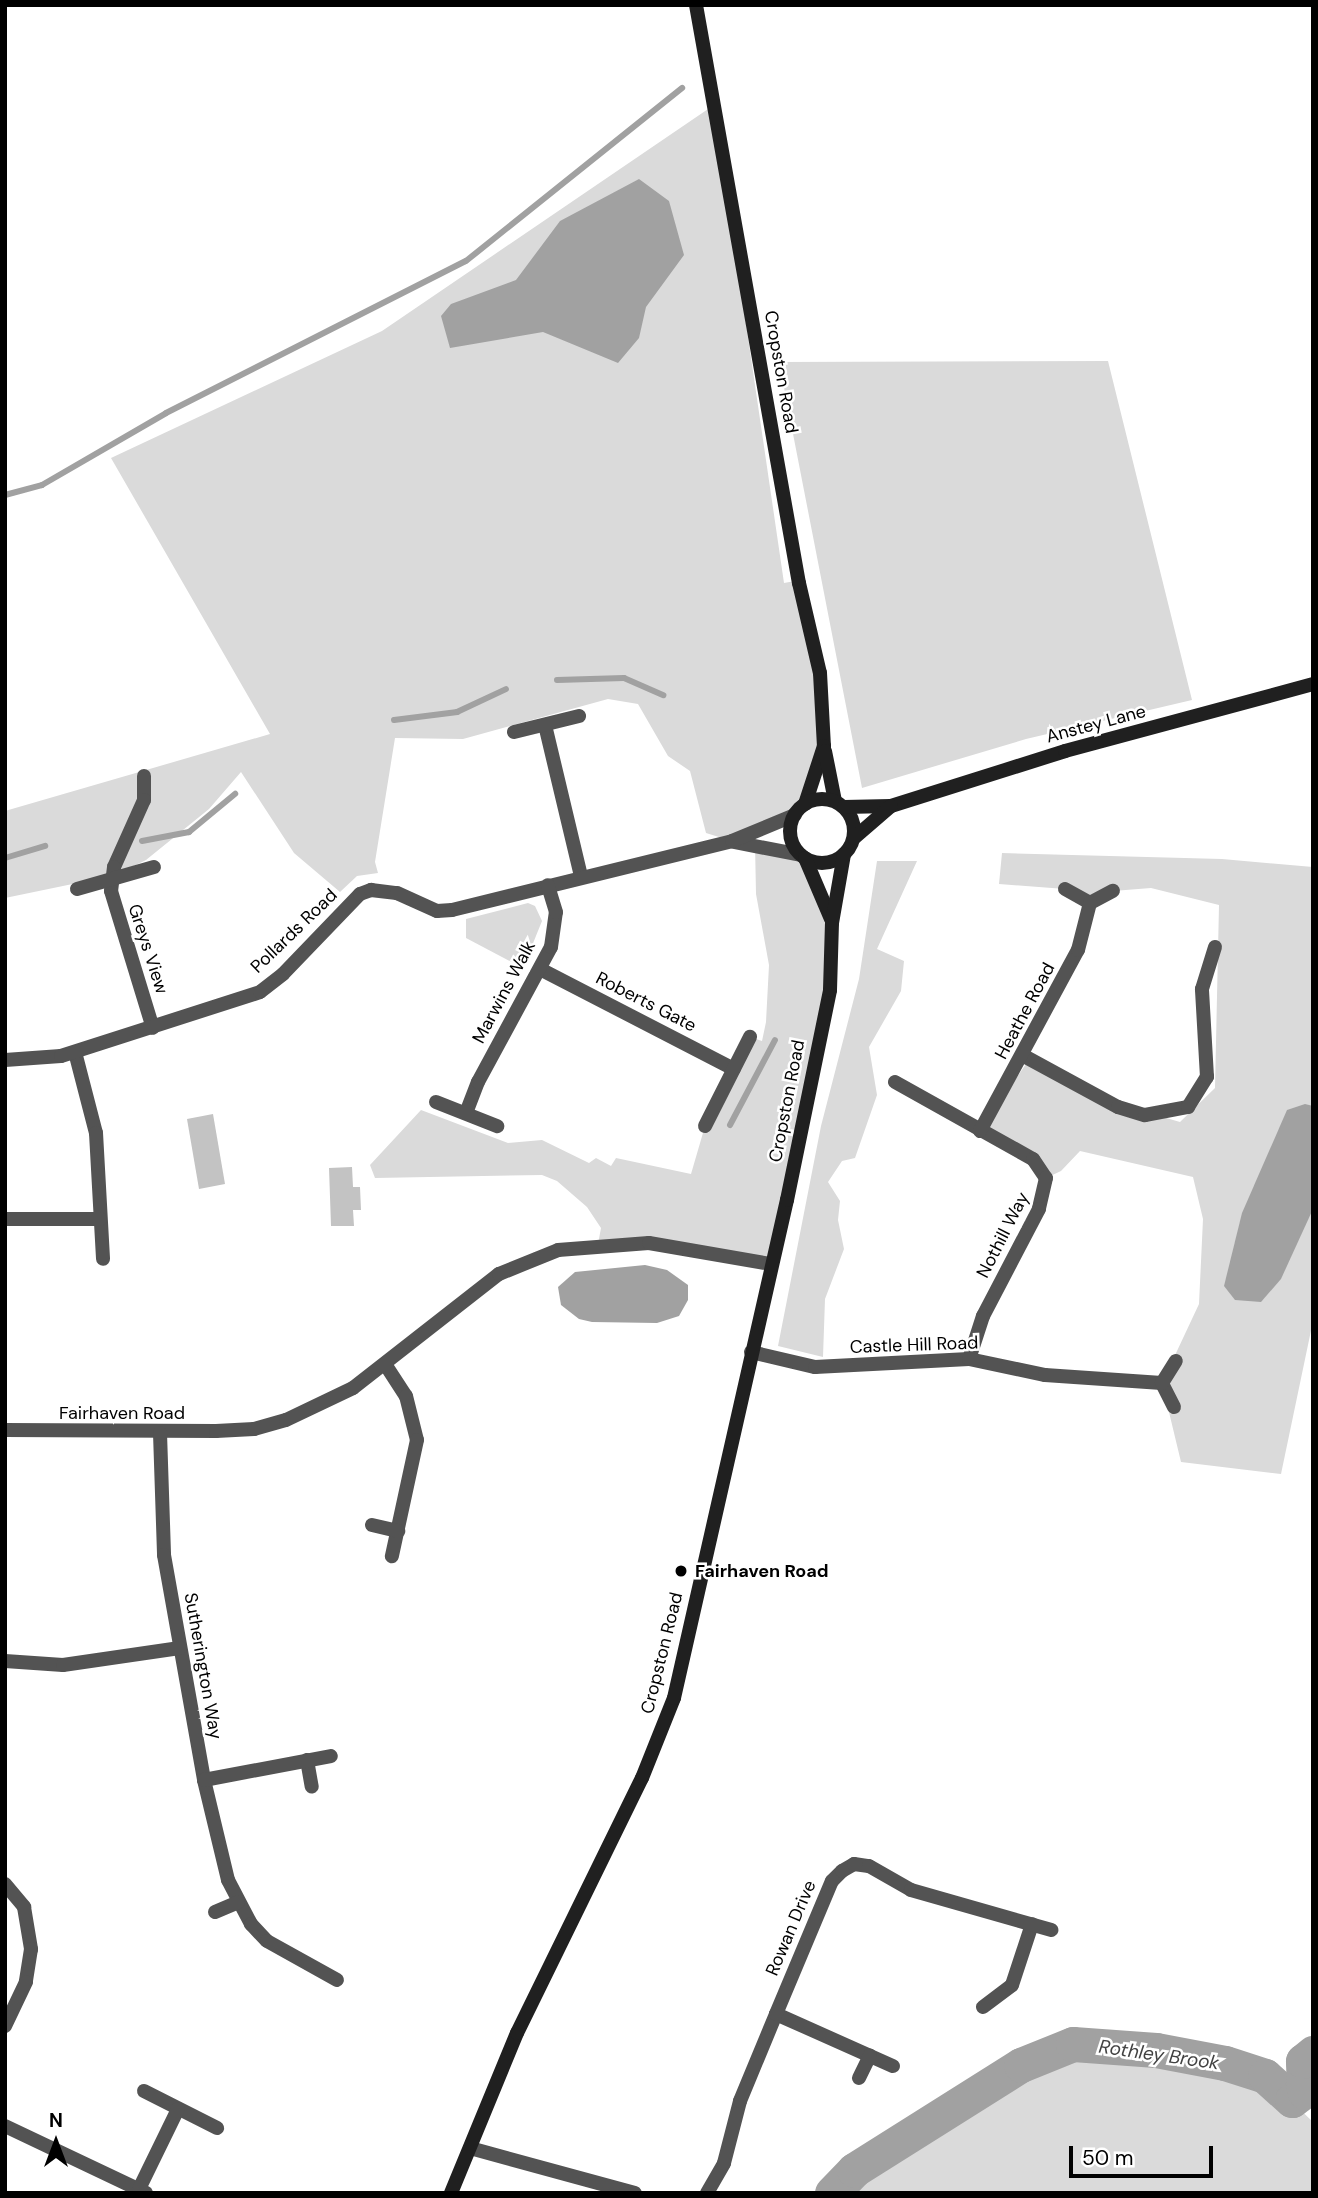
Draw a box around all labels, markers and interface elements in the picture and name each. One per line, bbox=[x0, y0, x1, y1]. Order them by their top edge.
street label: Cropston Road bbox=[760, 309, 802, 435]
street label: Anstey Lane bbox=[1044, 700, 1148, 748]
street label: Pollards Road bbox=[246, 884, 342, 978]
street label: Greys View bbox=[123, 901, 173, 997]
street label: Marwins Walk bbox=[468, 937, 540, 1047]
street label: Heathe Road bbox=[991, 959, 1059, 1063]
street label: Roberts Gate bbox=[592, 967, 700, 1037]
street label: Cropston Road bbox=[765, 1038, 809, 1164]
street label: Nothill Way bbox=[972, 1189, 1034, 1281]
street label: Castle Hill Road bbox=[849, 1332, 979, 1358]
street label: Fairhaven Road bbox=[59, 1402, 185, 1424]
place label: Fairhaven Road bbox=[695, 1560, 829, 1582]
marker: Fairhaven Road bbox=[673, 1563, 689, 1579]
street label: Cropston Road bbox=[636, 1590, 688, 1716]
street label: Sutherington Way bbox=[179, 1591, 227, 1741]
street label: Rowan Drive bbox=[761, 1877, 821, 1979]
water label: Rothley Brook bbox=[1097, 2035, 1221, 2075]
north arrow bbox=[21, 2107, 91, 2177]
text: N bbox=[49, 2108, 63, 2133]
scale bar bbox=[1073, 2132, 1216, 2176]
text: 50 m bbox=[1082, 2144, 1133, 2172]

